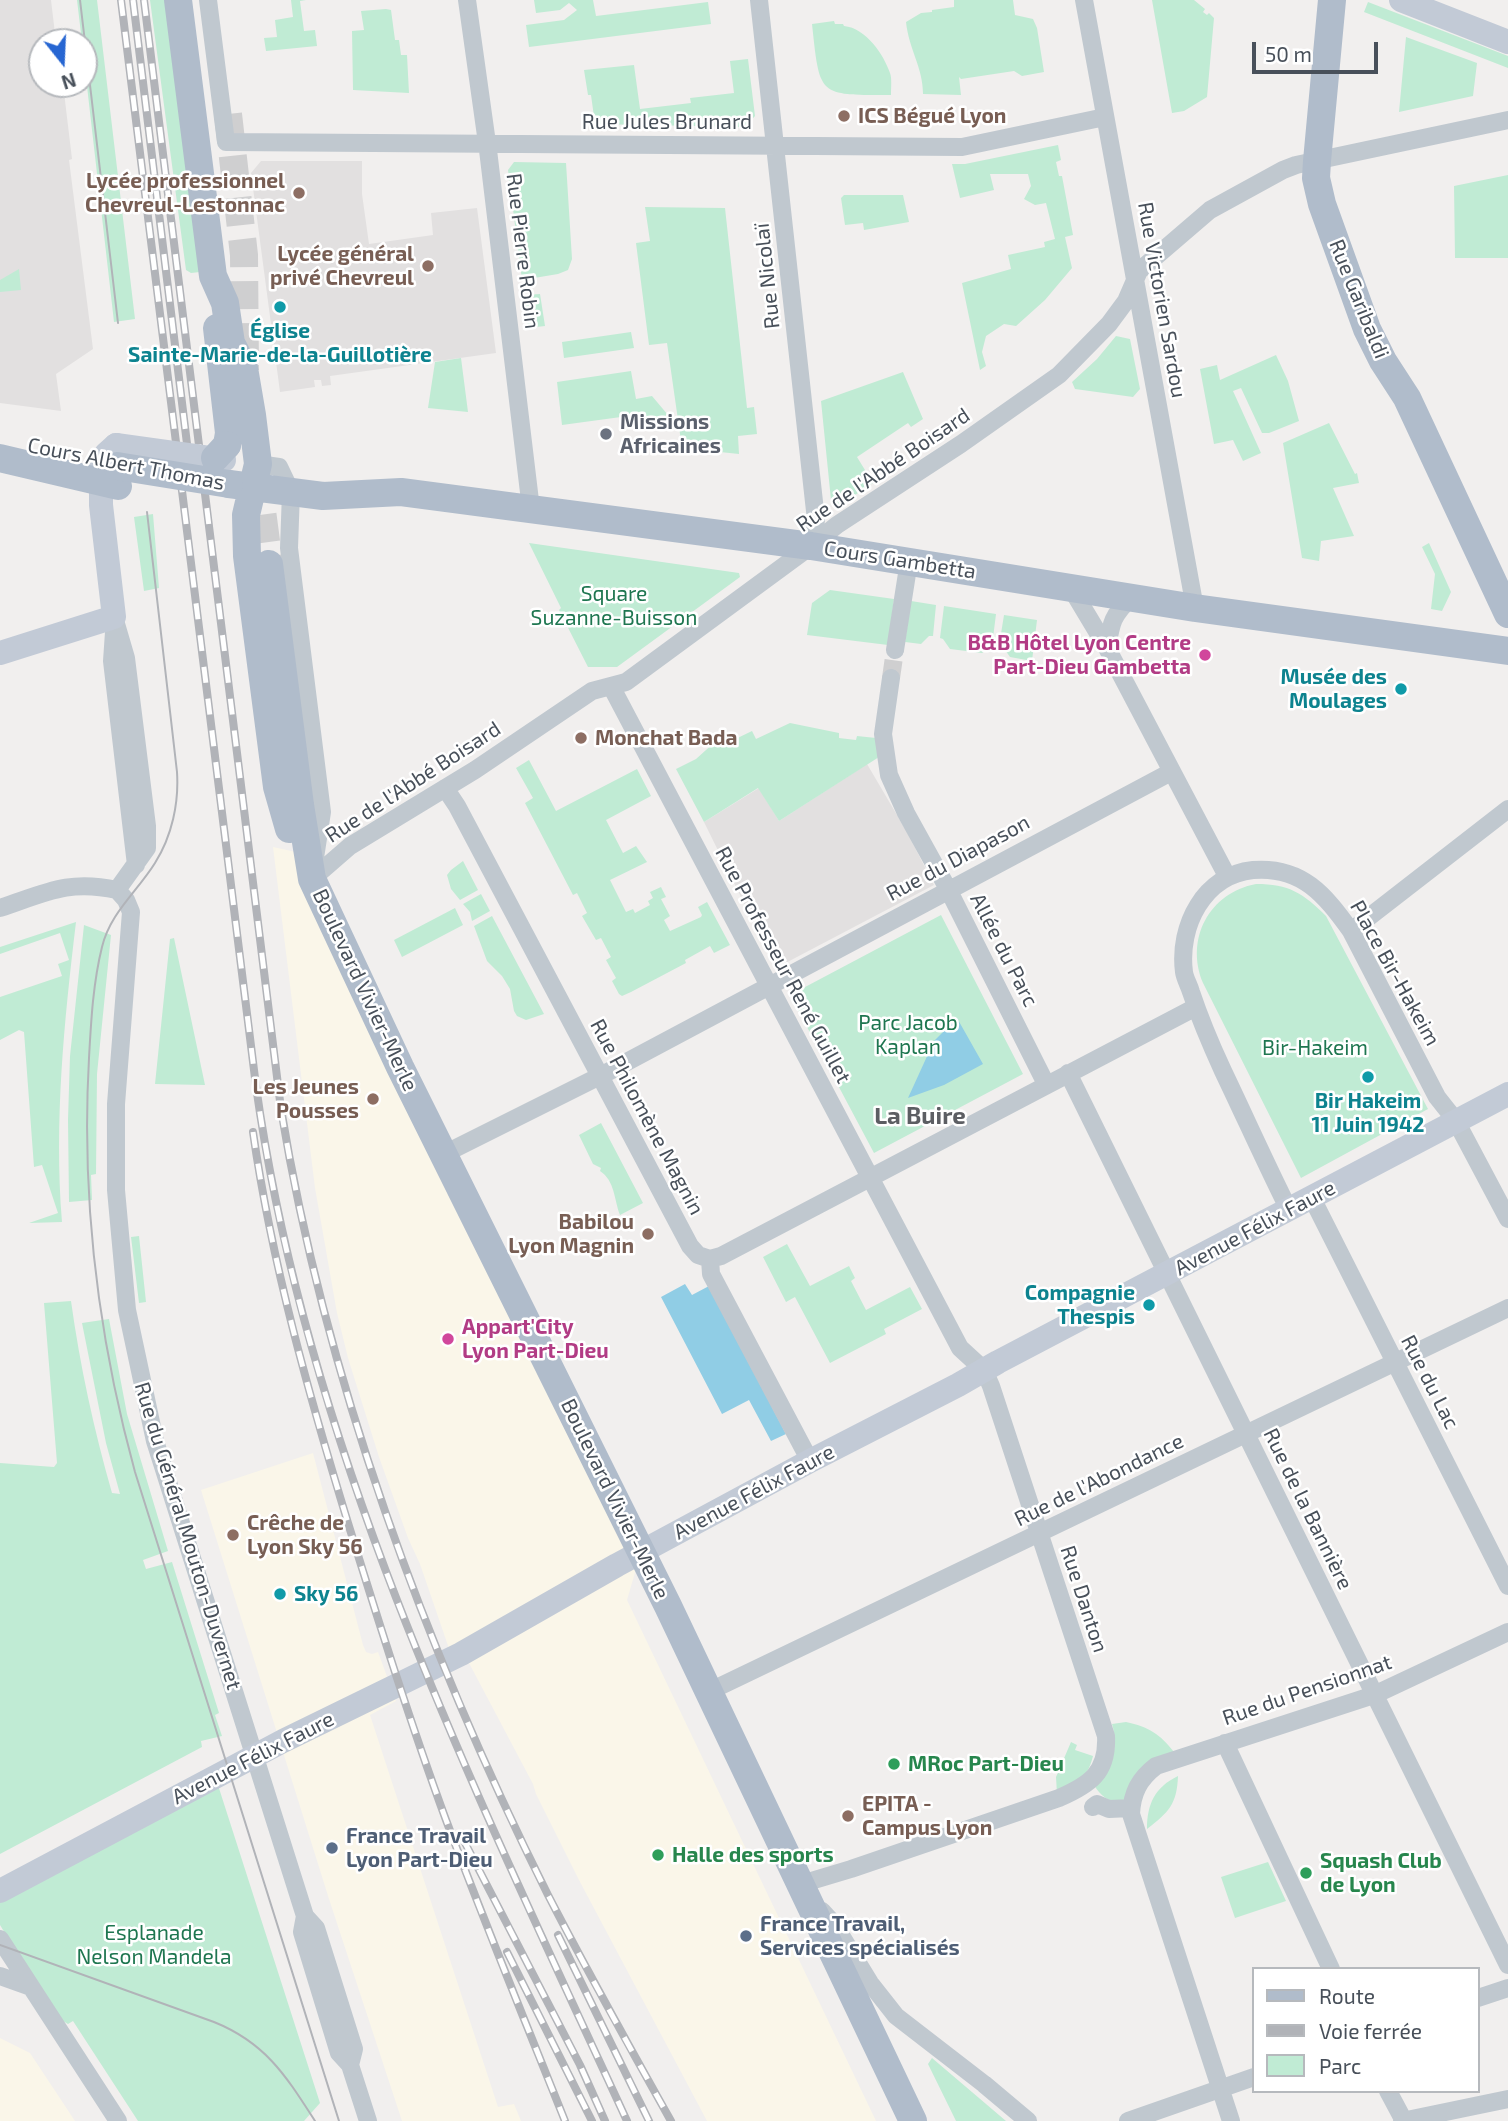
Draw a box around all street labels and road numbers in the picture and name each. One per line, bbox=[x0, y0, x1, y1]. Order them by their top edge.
street label: Rue Jules Brunard bbox=[582, 109, 752, 135]
street label: Rue Pierre Robin bbox=[501, 172, 545, 330]
street label: Rue Victorien Sardou bbox=[1132, 200, 1192, 400]
street label: Rue Nicolaï bbox=[749, 222, 785, 330]
street label: Rue Garibaldi bbox=[1324, 236, 1394, 362]
street label: Rue de l'Abbé Boisard bbox=[791, 403, 975, 537]
street label: Cours Albert Thomas bbox=[25, 433, 227, 495]
street label: Cours Gambetta bbox=[822, 536, 978, 584]
street label: Rue de l'Abbé Boisard bbox=[321, 716, 505, 848]
street label: Rue du Diapason bbox=[882, 810, 1034, 906]
street label: Rue Professeur René Guillet bbox=[710, 842, 856, 1088]
street label: Boulevard Vivier-Merle bbox=[307, 885, 423, 1095]
street label: Allée du Parc bbox=[965, 889, 1043, 1011]
street label: Place Bir-Hakeim bbox=[1345, 896, 1445, 1050]
street label: Rue Philomène Magnin bbox=[585, 1015, 709, 1219]
street label: Avenue Félix Faure bbox=[1170, 1175, 1340, 1281]
street label: Rue du Lac bbox=[1396, 1331, 1464, 1433]
street label: Rue du Général Mouton-Duvernet bbox=[129, 1379, 247, 1693]
street label: Boulevard Vivier-Merle bbox=[555, 1395, 675, 1603]
street label: Rue de la Bannière bbox=[1258, 1424, 1358, 1594]
street label: Rue de l'Abondance bbox=[1011, 1428, 1187, 1532]
street label: Avenue Félix Faure bbox=[669, 1439, 839, 1545]
street label: Rue Danton bbox=[1055, 1542, 1113, 1656]
street label: Rue du Pensionnat bbox=[1219, 1649, 1395, 1731]
street label: Avenue Félix Faure bbox=[168, 1706, 338, 1810]

